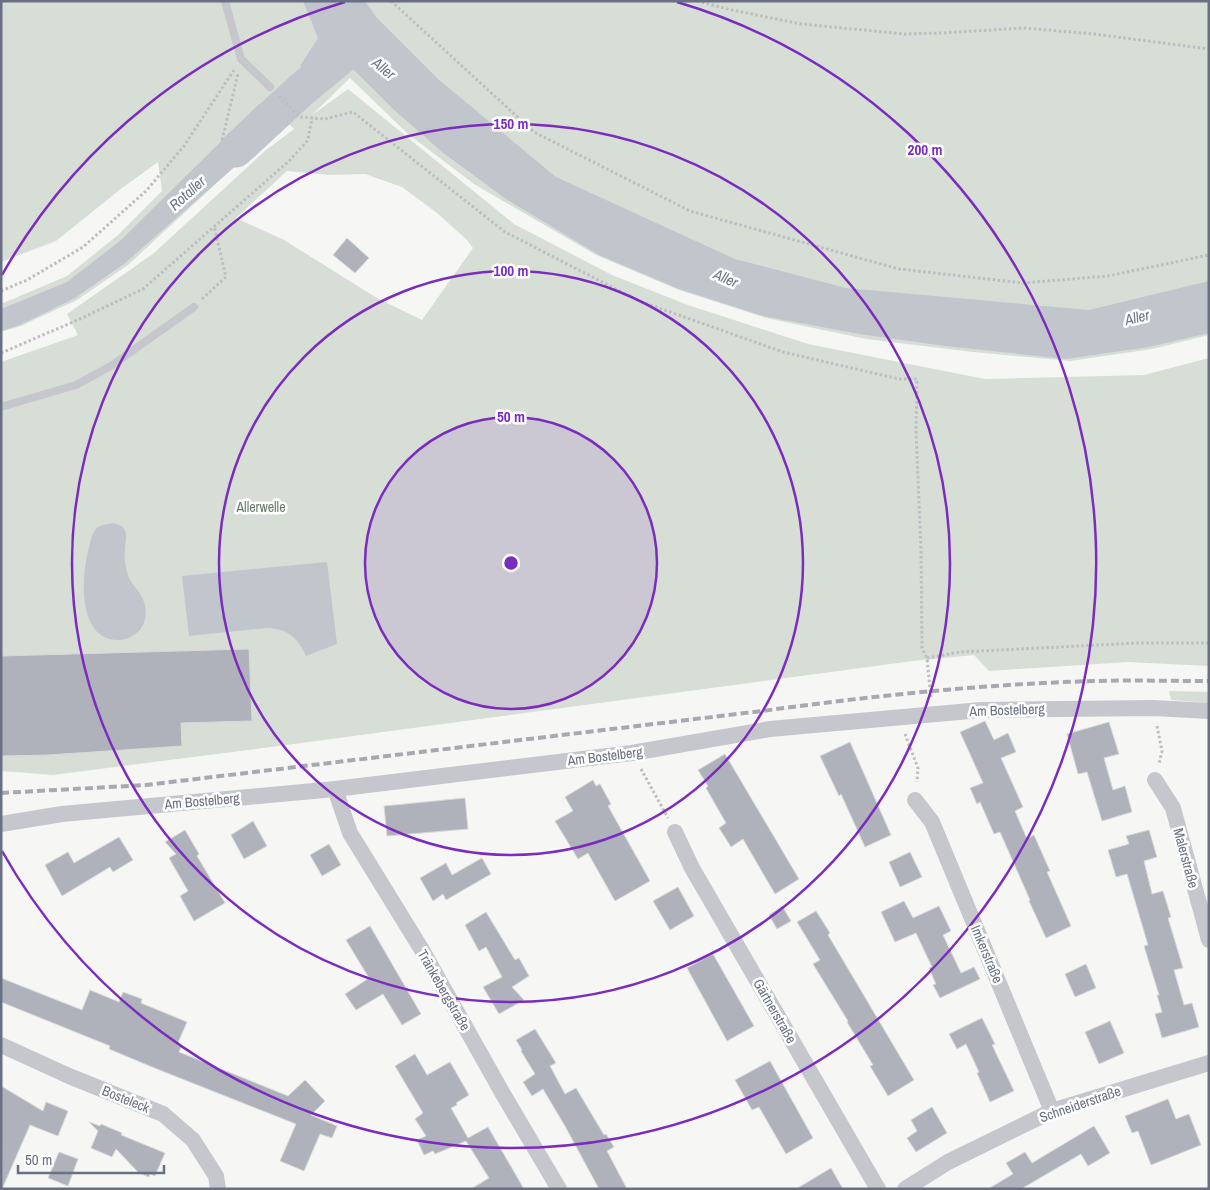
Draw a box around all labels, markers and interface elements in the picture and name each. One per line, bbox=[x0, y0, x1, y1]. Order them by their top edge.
water label: Aller bbox=[367, 51, 401, 84]
text: 150 m bbox=[494, 113, 528, 134]
text: 200 m bbox=[908, 139, 942, 160]
water label: Rotaller bbox=[164, 170, 210, 215]
text: 100 m bbox=[494, 260, 528, 281]
water label: Aller bbox=[710, 263, 742, 293]
water label: Aller bbox=[1122, 304, 1152, 330]
text: 50 m bbox=[497, 406, 525, 427]
park label: Allerwelle bbox=[235, 498, 286, 516]
centre of rings bbox=[502, 554, 520, 572]
street label: Am Bostelberg bbox=[968, 700, 1046, 720]
street label: Am Bostelberg bbox=[566, 742, 644, 770]
street label: Am Bostelberg bbox=[163, 789, 241, 813]
street label: Malerstraße bbox=[1169, 826, 1203, 890]
street label: Imkerstraße bbox=[967, 922, 1007, 986]
street label: Tränkebergstraße bbox=[413, 946, 475, 1034]
street label: Gärtnerstraße bbox=[749, 976, 801, 1046]
street label: Bosteleck bbox=[100, 1081, 153, 1117]
street label: Schneiderstraße bbox=[1037, 1082, 1123, 1126]
scale bar bbox=[18, 1142, 164, 1174]
text: 50 m bbox=[25, 1149, 52, 1170]

